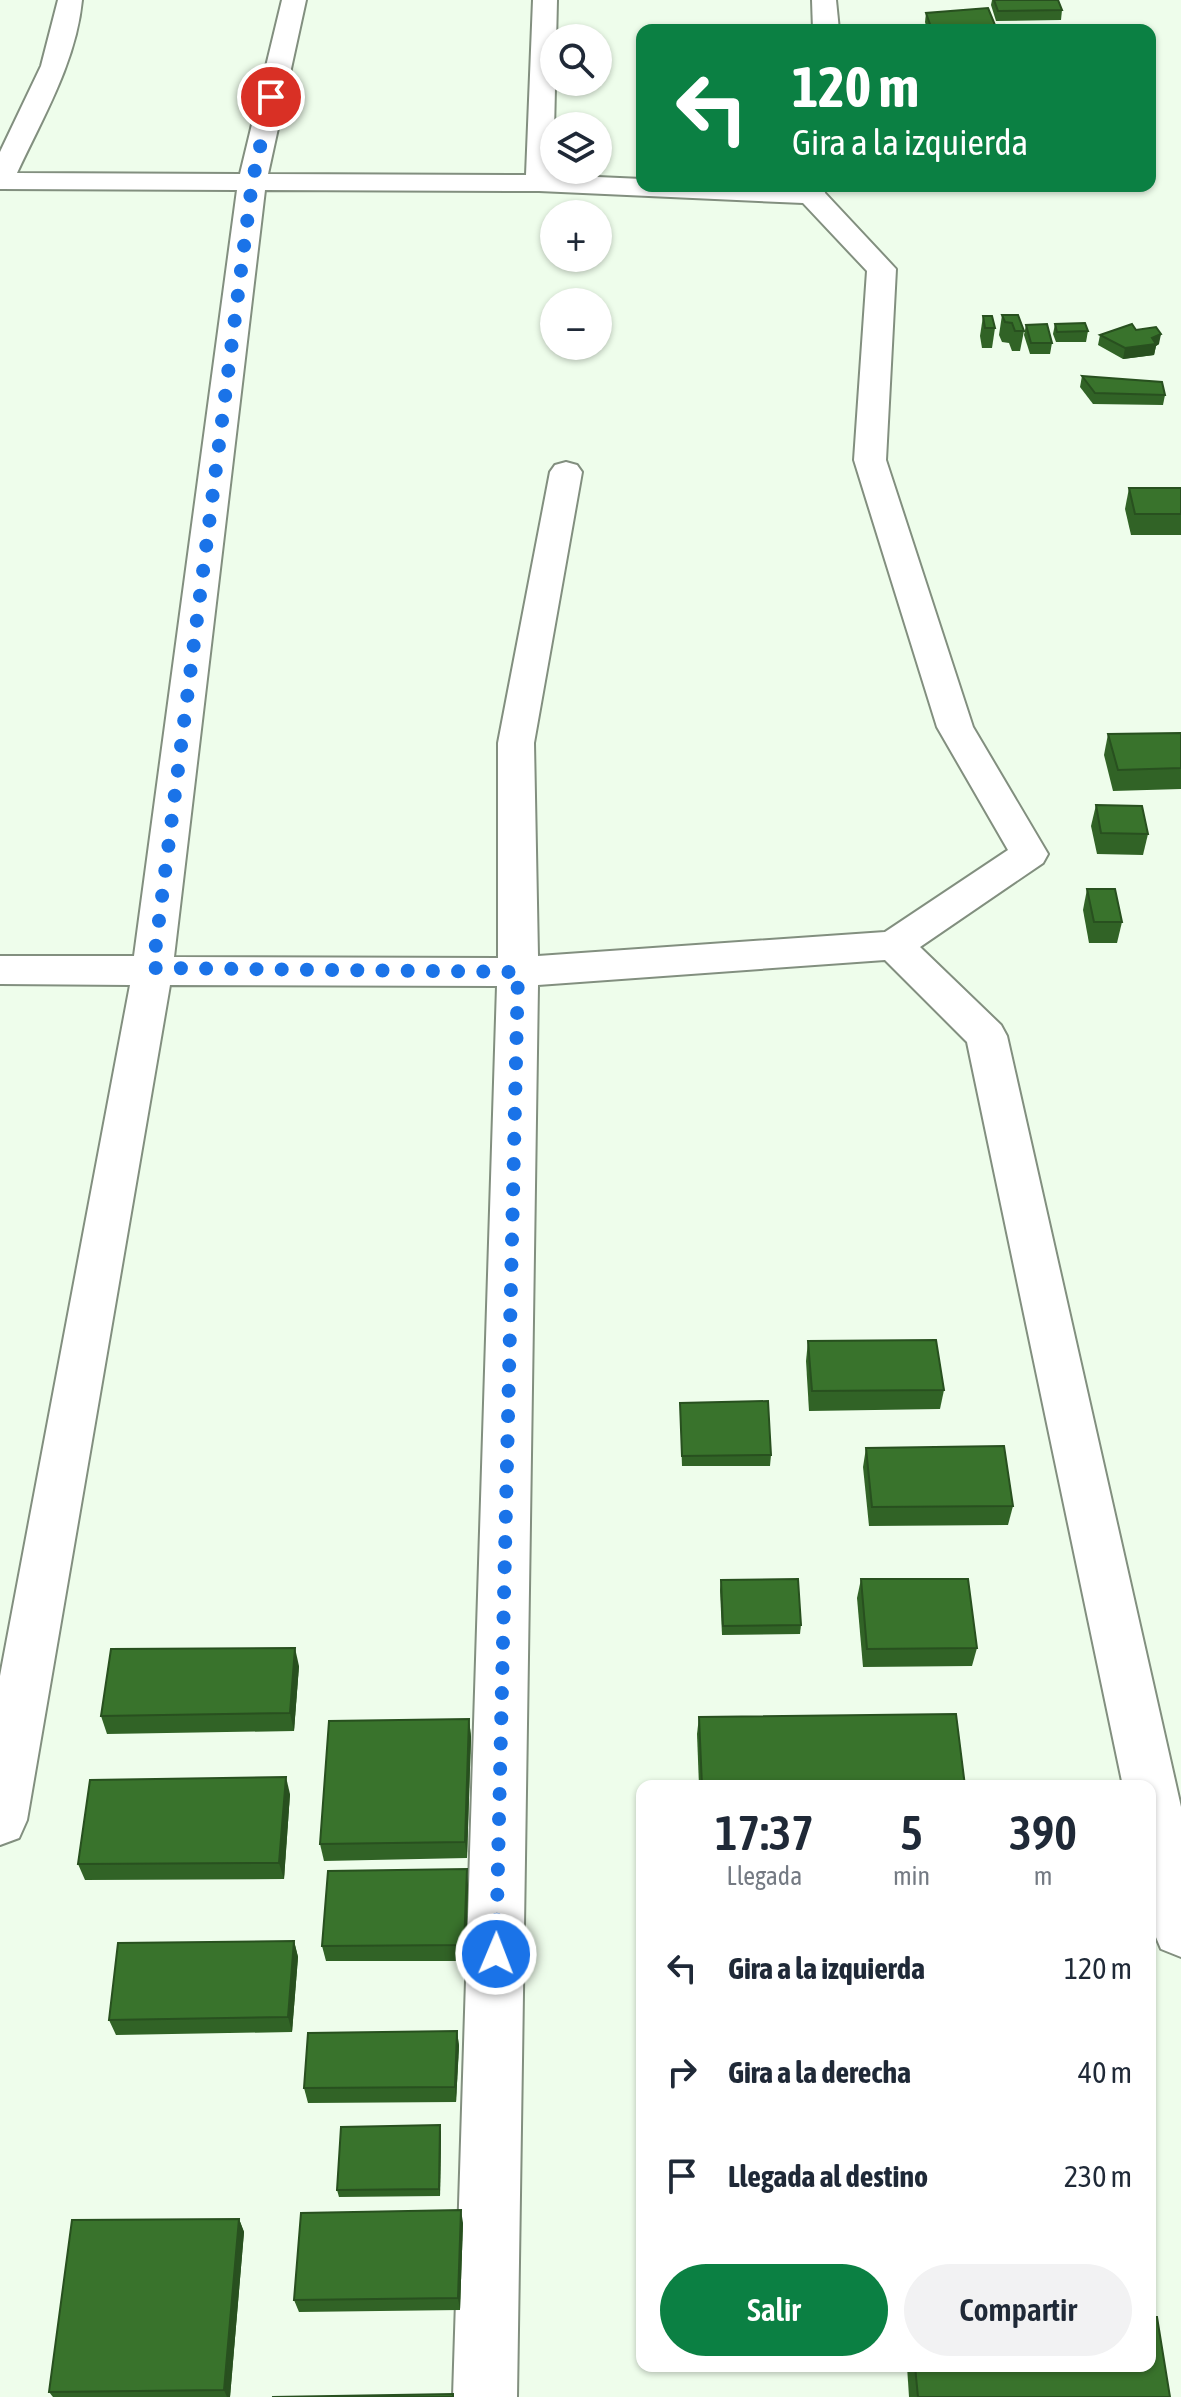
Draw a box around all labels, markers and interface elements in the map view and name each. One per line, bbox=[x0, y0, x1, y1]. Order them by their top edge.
map controls bbox=[540, 24, 612, 360]
button: search bbox=[540, 24, 612, 96]
text: 120 m bbox=[792, 55, 919, 119]
icon: left bbox=[660, 56, 764, 160]
pin bbox=[237, 63, 305, 131]
icon: arrive bbox=[249, 75, 293, 119]
button: layers bbox=[540, 112, 612, 184]
text: Gira a la izquierda bbox=[792, 121, 1028, 163]
button: + bbox=[540, 200, 612, 272]
button: − bbox=[540, 288, 612, 360]
text: 17:37 bbox=[715, 1805, 814, 1860]
text: 5 bbox=[900, 1805, 923, 1860]
text: 390 bbox=[1009, 1805, 1077, 1860]
text: Llegada bbox=[727, 1861, 802, 1891]
text: min bbox=[893, 1861, 930, 1891]
text: m bbox=[1034, 1861, 1052, 1891]
position arrow bbox=[454, 1912, 538, 1996]
icon: left bbox=[660, 1946, 704, 1990]
text: Gira a la izquierda bbox=[728, 1951, 925, 1985]
text: 120 m bbox=[1064, 1951, 1132, 1985]
icon: right bbox=[660, 2050, 704, 2094]
text: Gira a la derecha bbox=[728, 2055, 911, 2089]
text: 40 m bbox=[1078, 2055, 1132, 2089]
icon: arrive bbox=[660, 2154, 704, 2198]
text: Llegada al destino bbox=[728, 2159, 928, 2193]
text: 230 m bbox=[1064, 2159, 1132, 2193]
button: Salir bbox=[660, 2264, 888, 2356]
button: Compartir bbox=[904, 2264, 1132, 2356]

